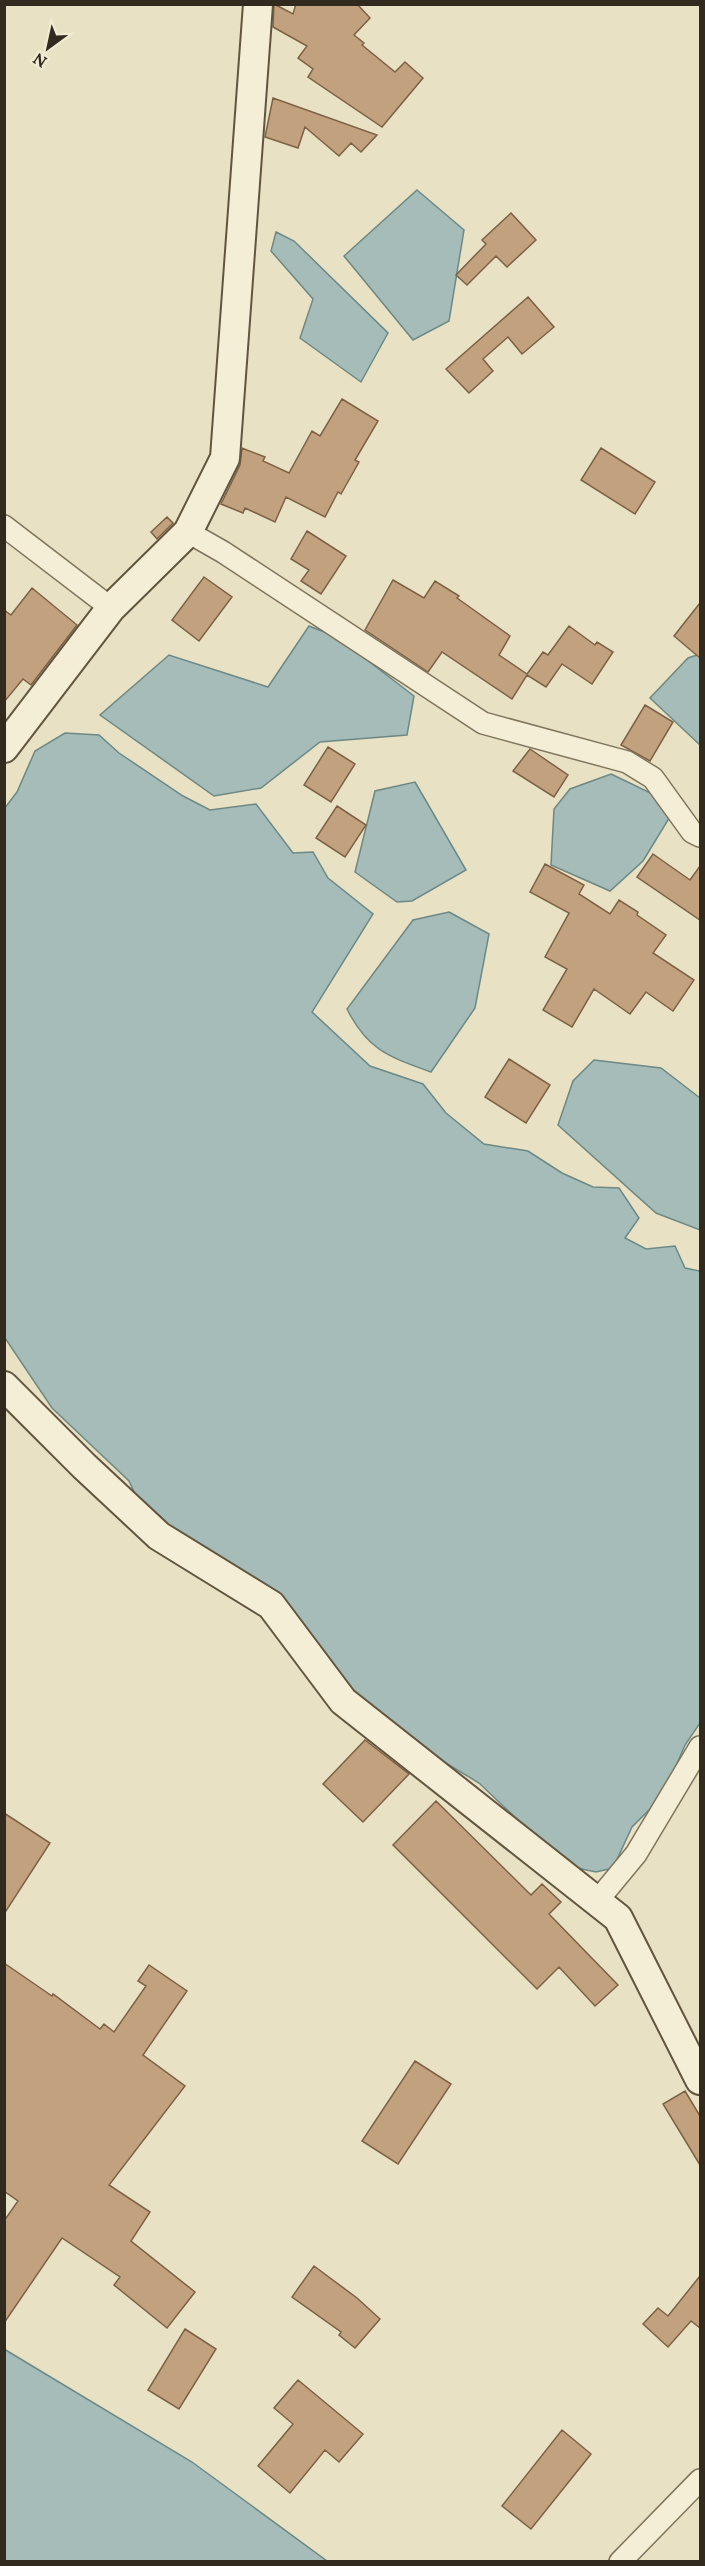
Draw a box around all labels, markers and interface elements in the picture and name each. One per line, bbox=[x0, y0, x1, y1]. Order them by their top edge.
north arrow bbox=[18, 18, 78, 78]
text: N bbox=[29, 49, 50, 72]

